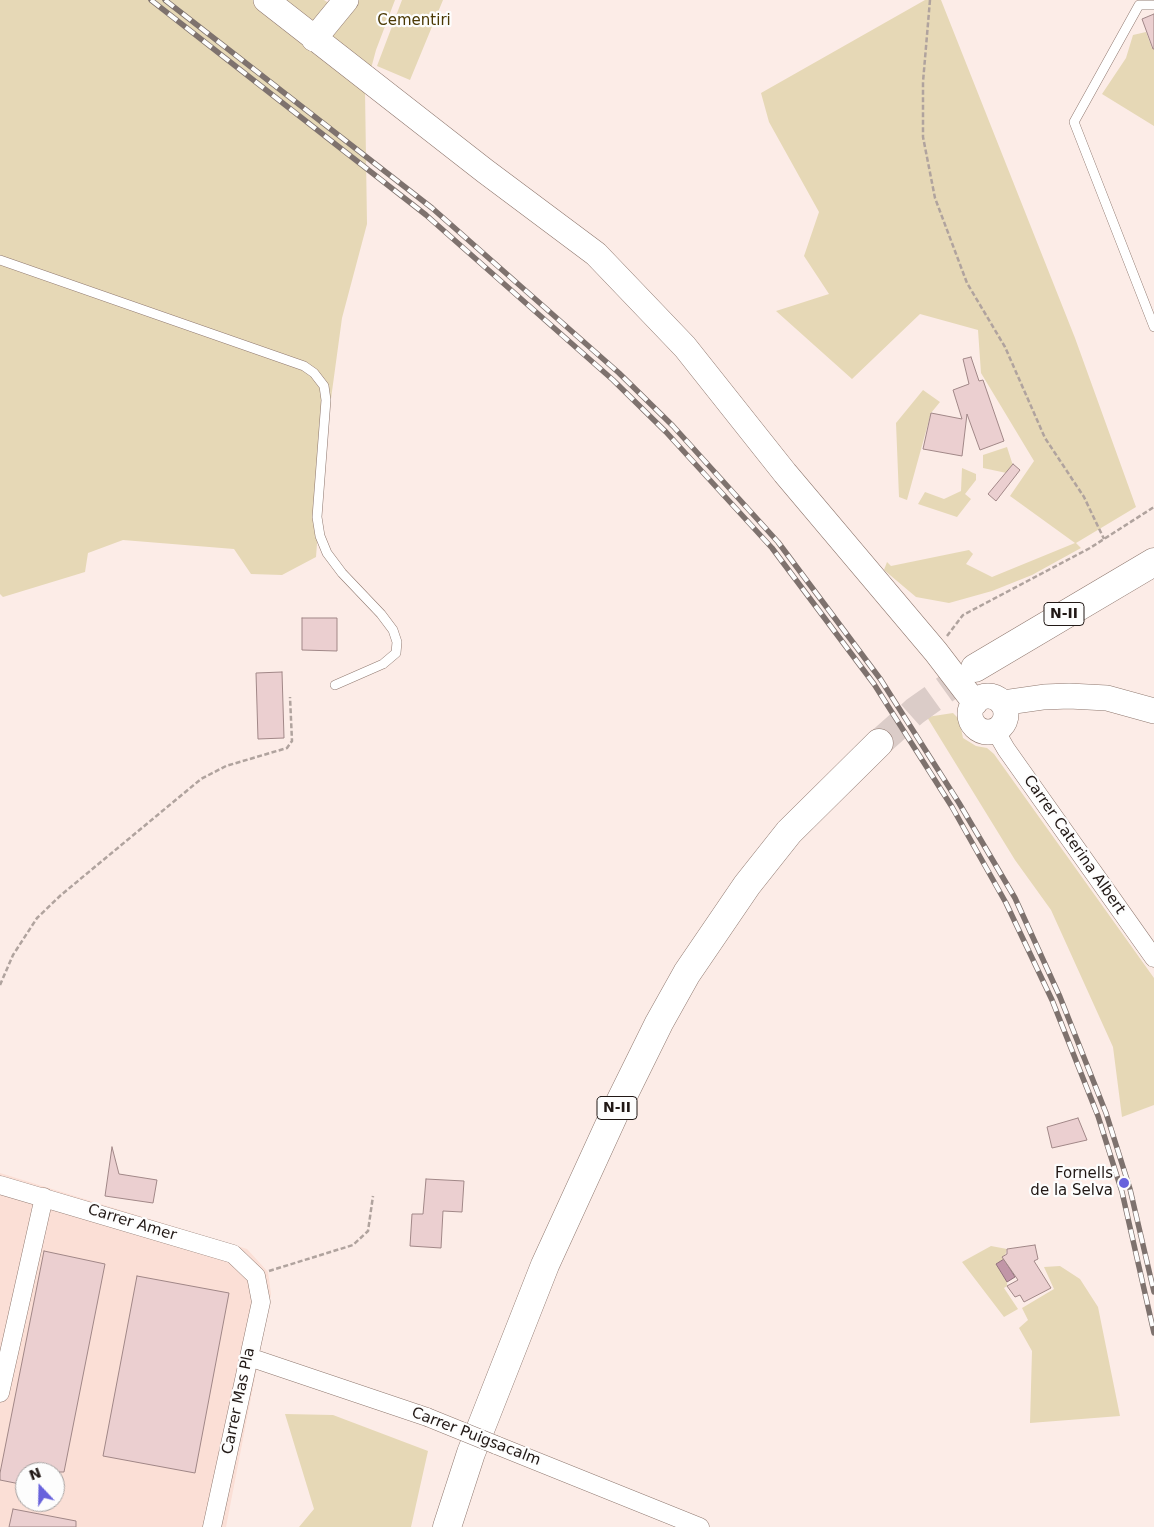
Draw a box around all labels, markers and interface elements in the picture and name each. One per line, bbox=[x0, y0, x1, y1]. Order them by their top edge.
park label: Cementiri bbox=[377, 12, 451, 30]
road number: N-II bbox=[1044, 602, 1084, 626]
street label: Carrer Caterina Albert bbox=[1019, 772, 1129, 918]
road number: N-II bbox=[597, 1096, 637, 1120]
place label: Fornells de la Selva bbox=[1030, 1165, 1113, 1200]
marker: Fornells de la Selva bbox=[1117, 1176, 1131, 1190]
street label: Carrer Amer bbox=[85, 1201, 179, 1245]
street label: Carrer Mas Pla bbox=[219, 1346, 259, 1456]
street label: Carrer Puigsacalm bbox=[409, 1404, 543, 1470]
north arrow bbox=[15, 1462, 65, 1512]
text: N bbox=[27, 1464, 43, 1483]

